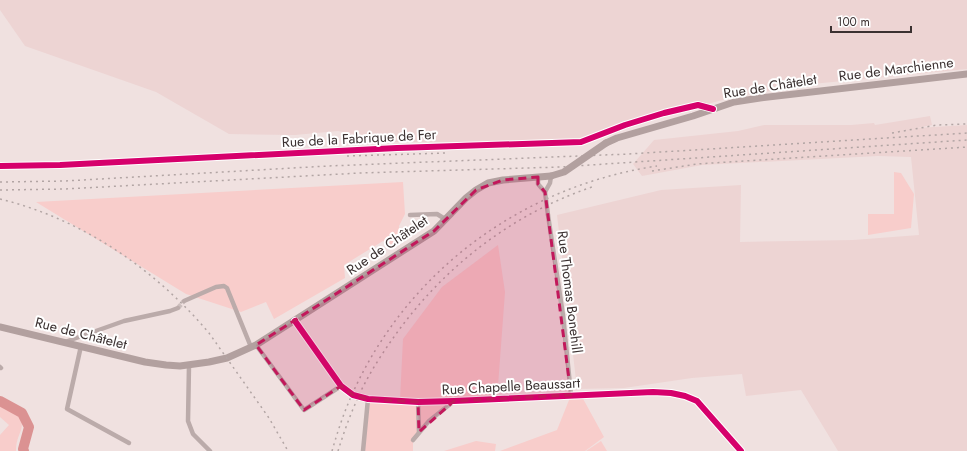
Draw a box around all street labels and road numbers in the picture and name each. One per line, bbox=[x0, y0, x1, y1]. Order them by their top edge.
street label: Rue de Marchienne bbox=[837, 52, 955, 86]
street label: Rue de Châtelet bbox=[722, 69, 819, 103]
street label: Rue de la Fabrique de Fer bbox=[281, 124, 437, 152]
street label: Rue de Châtelet bbox=[342, 210, 432, 280]
street label: Rue Thomas Bonehill bbox=[553, 230, 587, 354]
street label: Rue de Châtelet bbox=[33, 312, 130, 354]
street label: Rue Chapelle Beaussart bbox=[441, 372, 581, 400]

